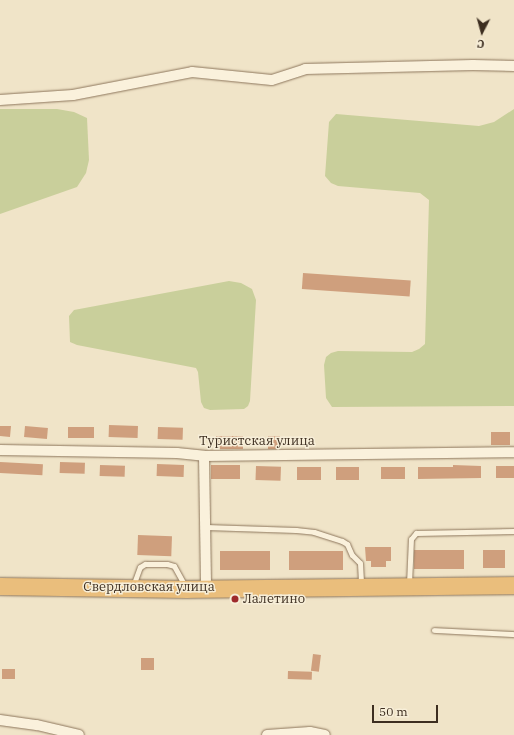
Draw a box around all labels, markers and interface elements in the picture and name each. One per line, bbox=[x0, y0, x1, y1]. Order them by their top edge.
north arrow bbox=[462, 12, 502, 52]
text: С bbox=[476, 37, 485, 51]
street label: Туристская улица bbox=[199, 433, 315, 449]
street label: Свердловская улица bbox=[83, 579, 215, 595]
place label: Лалетино bbox=[243, 591, 305, 607]
marker: Лалетино bbox=[230, 594, 240, 604]
scale bar bbox=[374, 697, 440, 723]
text: 50 m bbox=[379, 704, 408, 719]

